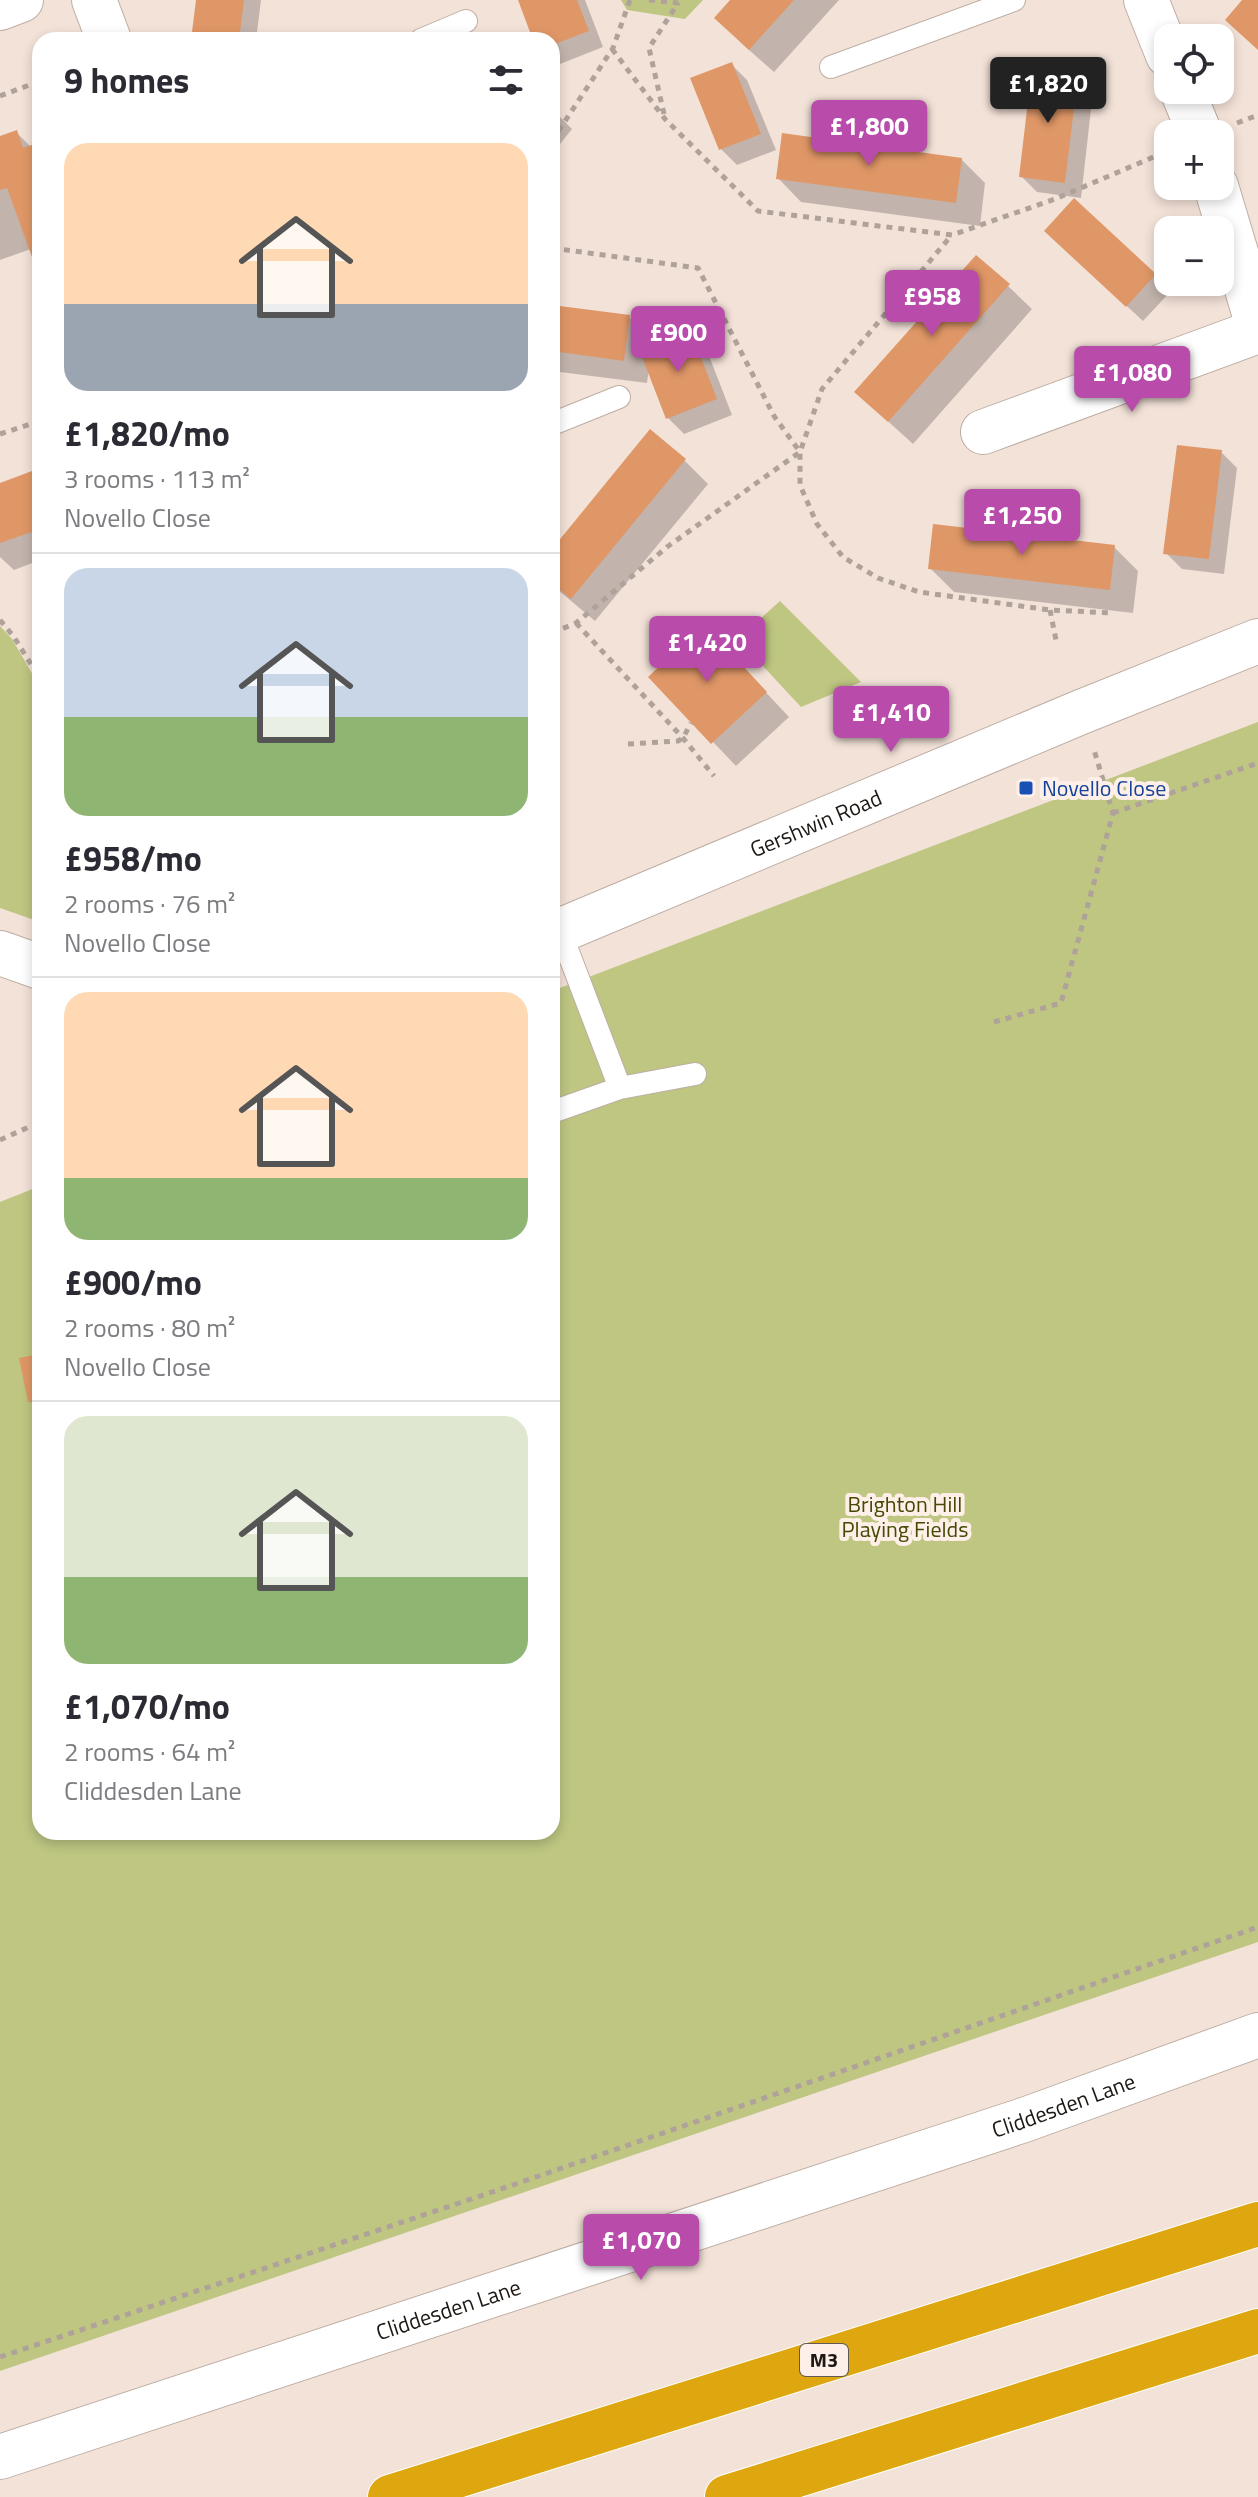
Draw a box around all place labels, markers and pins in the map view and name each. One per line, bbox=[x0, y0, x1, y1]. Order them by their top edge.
pin: £1,820 bbox=[983, 57, 1113, 125]
pin: £1,800 bbox=[804, 100, 934, 168]
pin: £958 bbox=[885, 270, 979, 338]
pin: £900 bbox=[631, 306, 725, 374]
pin: £1,080 bbox=[1067, 346, 1197, 414]
pin: £1,250 bbox=[957, 489, 1087, 557]
pin: £1,420 bbox=[642, 616, 772, 684]
pin: £1,410 bbox=[826, 686, 956, 754]
place label: Novello Close bbox=[1042, 771, 1166, 805]
marker: Novello Close bbox=[1017, 779, 1035, 797]
pin: £1,070 bbox=[576, 2214, 706, 2282]

